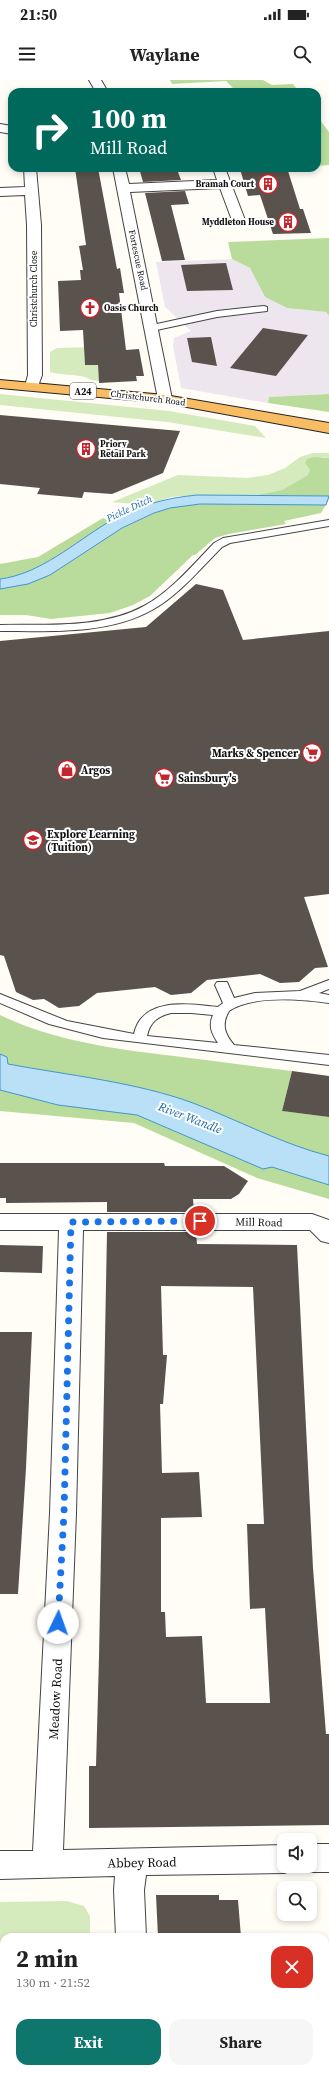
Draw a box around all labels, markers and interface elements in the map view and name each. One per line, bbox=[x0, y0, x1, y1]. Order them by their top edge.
text: 21:50 bbox=[20, 4, 57, 25]
text: Waylane bbox=[129, 42, 200, 67]
icon: menu bbox=[16, 43, 38, 65]
icon: search bbox=[291, 43, 313, 65]
text: 100 m bbox=[90, 99, 167, 137]
icon: right bbox=[24, 104, 76, 156]
text: Mill Road bbox=[90, 135, 167, 160]
building icon: Bramah Court bbox=[257, 173, 279, 195]
place label: Bramah Court bbox=[195, 178, 255, 190]
building icon: Myddleton House bbox=[277, 211, 299, 233]
place label: Myddleton House bbox=[202, 216, 274, 228]
street label: Fortescue Road bbox=[126, 229, 150, 291]
street label: Christchurch Close bbox=[28, 250, 40, 327]
church icon: Oasis Church bbox=[79, 297, 101, 319]
place label: Oasis Church bbox=[104, 302, 159, 314]
road number: A24 bbox=[70, 383, 96, 399]
street label: Christchurch Road bbox=[110, 387, 186, 409]
building icon: Priory Retail Park bbox=[75, 438, 97, 460]
place label: Priory Retail Park bbox=[100, 438, 146, 460]
water label: Pickle Ditch bbox=[103, 492, 155, 525]
supermarket icon: Marks & Spencer bbox=[301, 742, 323, 764]
place label: Marks & Spencer bbox=[212, 746, 299, 761]
shop icon: Argos bbox=[56, 759, 78, 781]
place label: Argos bbox=[81, 763, 110, 778]
supermarket icon: Sainsbury's bbox=[153, 767, 175, 789]
place label: Sainsbury's bbox=[178, 771, 236, 786]
place label: Explore Learning (Tuition) bbox=[47, 827, 135, 855]
school or university icon: Explore Learning (Tuition) bbox=[22, 829, 44, 851]
water label: River Wandle bbox=[155, 1098, 224, 1137]
pin bbox=[183, 1204, 217, 1238]
icon: arrive bbox=[189, 1210, 211, 1232]
street label: Mill Road bbox=[235, 1215, 284, 1230]
position arrow bbox=[37, 1602, 79, 1644]
street label: Meadow Road bbox=[45, 1657, 66, 1740]
map controls bbox=[277, 1833, 317, 1921]
button: sound bbox=[277, 1833, 317, 1873]
street label: Abbey Road bbox=[107, 1853, 177, 1872]
button: search bbox=[277, 1881, 317, 1921]
text: 2 min bbox=[16, 1942, 78, 1975]
button: close bbox=[271, 1946, 313, 1988]
text: 130 m · 21:52 bbox=[16, 1974, 90, 1991]
button: Exit bbox=[16, 2019, 161, 2065]
button: Share bbox=[169, 2019, 313, 2065]

